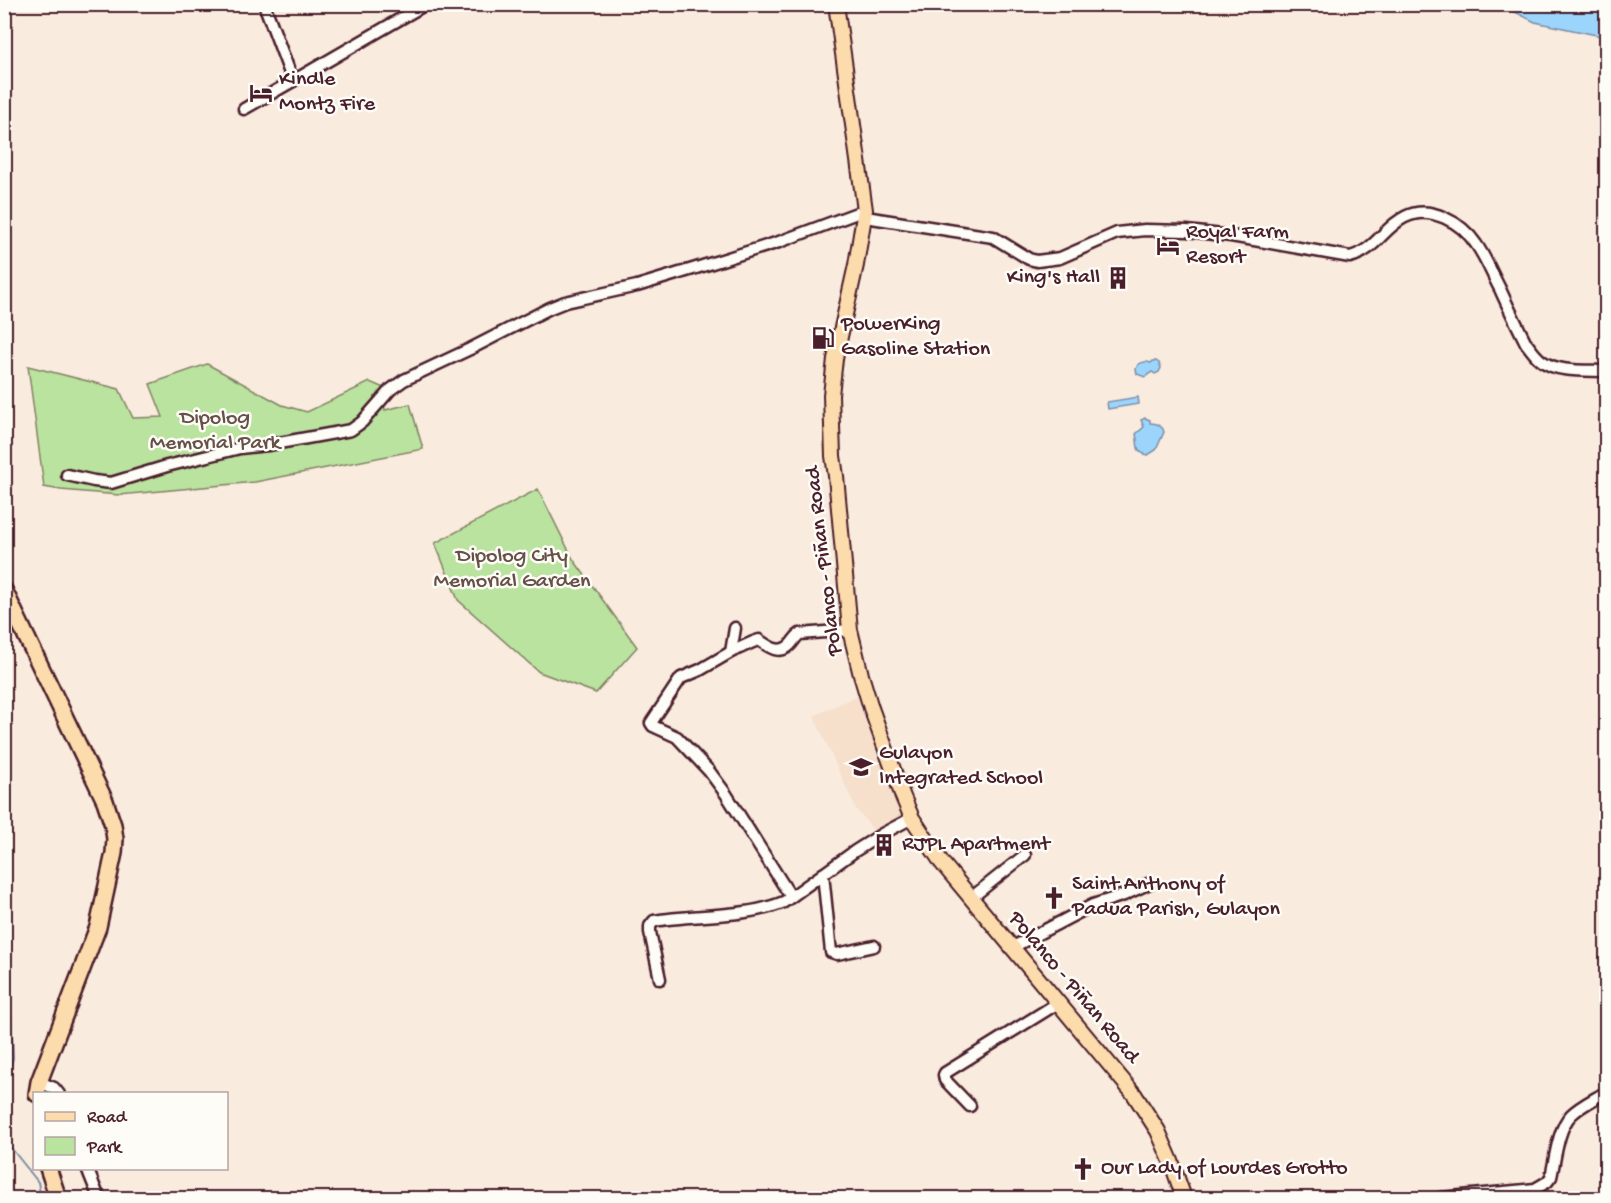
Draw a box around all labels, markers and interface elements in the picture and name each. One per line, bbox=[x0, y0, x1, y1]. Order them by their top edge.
place label: Kindle Montz Fire bbox=[279, 67, 376, 118]
hotel icon: Kindle Montz Fire bbox=[248, 80, 274, 106]
place label: Royal Farm Resort bbox=[1186, 220, 1289, 271]
hotel icon: Royal Farm Resort bbox=[1155, 233, 1181, 259]
place label: King's Hall bbox=[1007, 265, 1100, 291]
building icon: King's Hall bbox=[1105, 265, 1131, 291]
place label: PowerKing Gasoline Station bbox=[840, 312, 991, 363]
fuel station icon: PowerKing Gasoline Station bbox=[810, 325, 836, 351]
park label: Dipolog Memorial Park bbox=[150, 406, 282, 457]
street label: Polanco - Piñan Road bbox=[800, 463, 850, 658]
park label: Dipolog City Memorial Garden bbox=[433, 544, 591, 595]
place label: Gulayon Integrated School bbox=[879, 741, 1043, 792]
school or university icon: Gulayon Integrated School bbox=[848, 754, 874, 780]
building icon: RJPL Apartment bbox=[871, 832, 897, 858]
place label: RJPL Apartment bbox=[902, 832, 1052, 858]
place label: Saint Anthony of Padua Parish, Gulayon bbox=[1071, 872, 1280, 923]
church icon: Saint Anthony of Padua Parish, Gulayon bbox=[1041, 885, 1067, 911]
street label: Polanco - Piñan Road bbox=[1001, 906, 1146, 1071]
legend bbox=[33, 1092, 228, 1170]
text: Road bbox=[87, 1108, 128, 1129]
text: Park bbox=[86, 1138, 123, 1159]
church icon: Our Lady of Lourdes Grotto bbox=[1070, 1156, 1096, 1182]
place label: Our Lady of Lourdes Grotto bbox=[1101, 1156, 1348, 1182]

